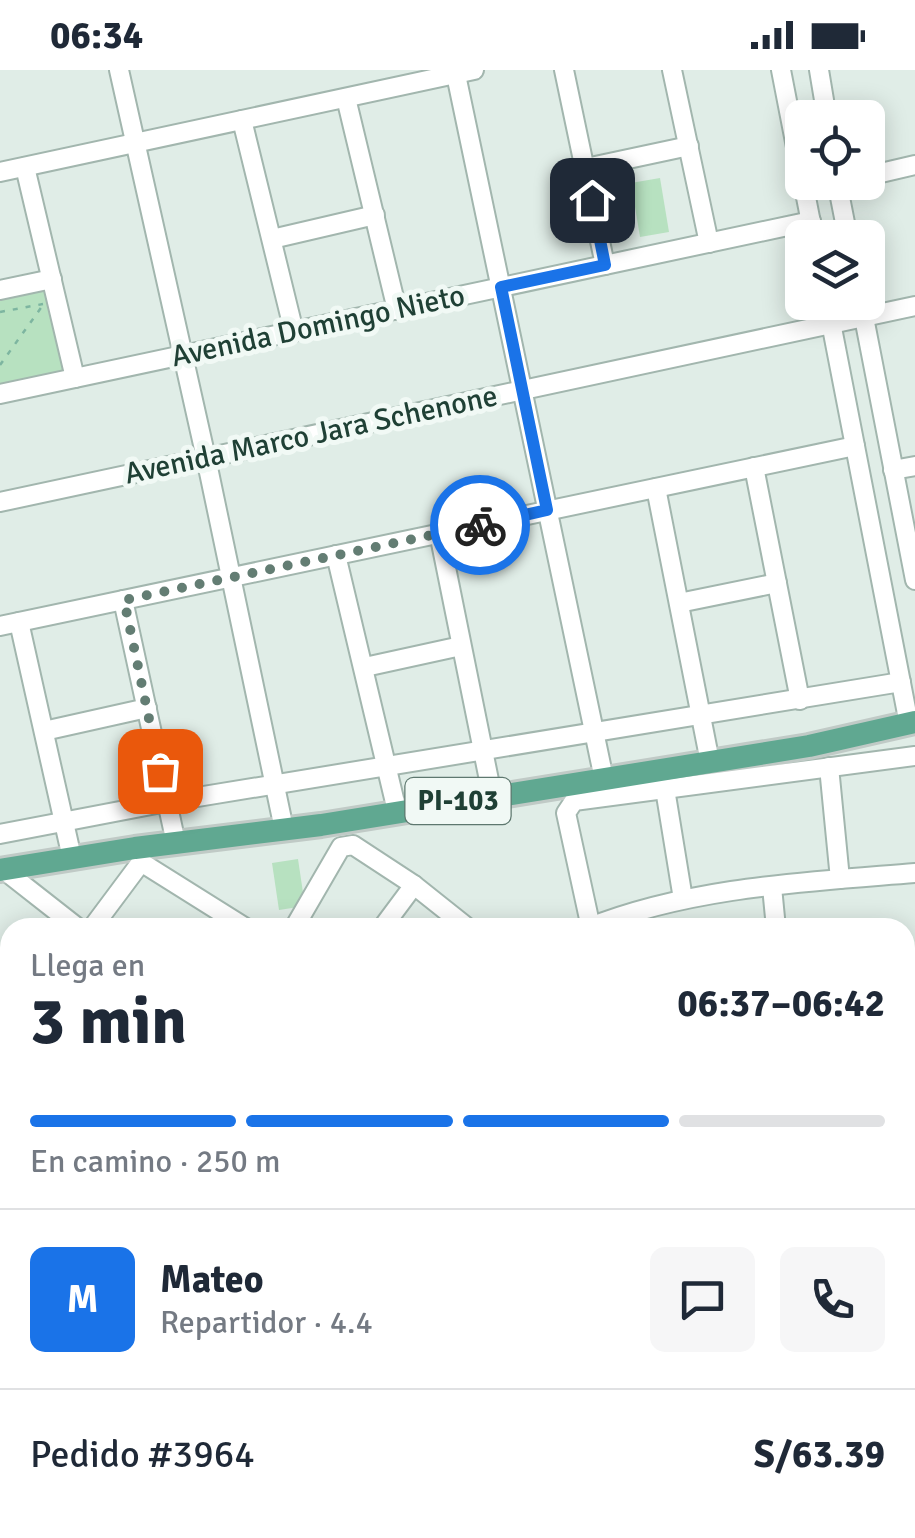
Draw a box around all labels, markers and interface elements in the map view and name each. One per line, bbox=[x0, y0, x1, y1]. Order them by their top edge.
text: 06:34 bbox=[50, 12, 143, 59]
map controls bbox=[785, 100, 885, 320]
button: locate bbox=[785, 100, 885, 200]
pin bbox=[550, 158, 635, 243]
icon: home bbox=[565, 173, 620, 228]
button: layers bbox=[785, 220, 885, 320]
street label: Avenida Domingo Nieto bbox=[168, 277, 468, 375]
street label: Avenida Marco Jara Schenone bbox=[121, 377, 501, 493]
courier bbox=[430, 475, 530, 575]
icon: bike bbox=[453, 498, 508, 553]
pin bbox=[118, 729, 203, 814]
icon: bag bbox=[133, 744, 188, 799]
road number: PI-103 bbox=[406, 778, 510, 824]
text: Llega en bbox=[30, 946, 145, 985]
text: 06:37–06:42 bbox=[677, 980, 885, 1027]
text: 3 min bbox=[30, 982, 187, 1062]
text: En camino · 250 m bbox=[30, 1142, 280, 1181]
button: chat bbox=[650, 1247, 755, 1352]
button: phone bbox=[780, 1247, 885, 1352]
text: Mateo bbox=[160, 1256, 264, 1303]
text: M bbox=[67, 1276, 98, 1323]
text: Repartidor · 4.4 bbox=[160, 1303, 373, 1342]
text: Pedido #3964 bbox=[30, 1431, 255, 1478]
text: S/63.39 bbox=[754, 1431, 885, 1478]

